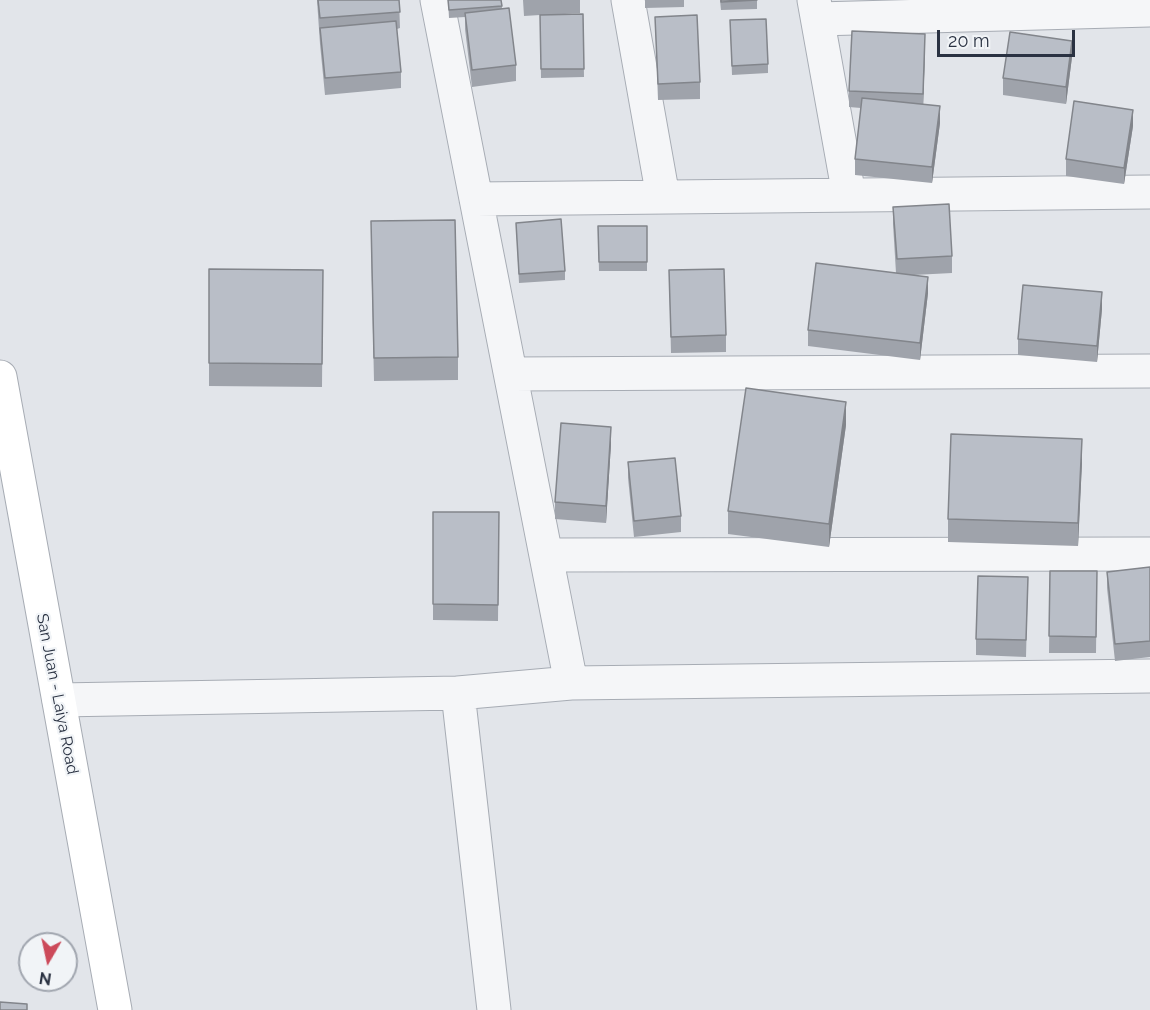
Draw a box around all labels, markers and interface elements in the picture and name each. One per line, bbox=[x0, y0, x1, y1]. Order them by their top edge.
scale bar bbox=[940, 18, 1078, 56]
text: 20 m bbox=[948, 30, 990, 51]
street label: San Juan - Laiya Road bbox=[32, 612, 82, 776]
north arrow bbox=[18, 932, 78, 992]
text: N bbox=[38, 968, 53, 989]

